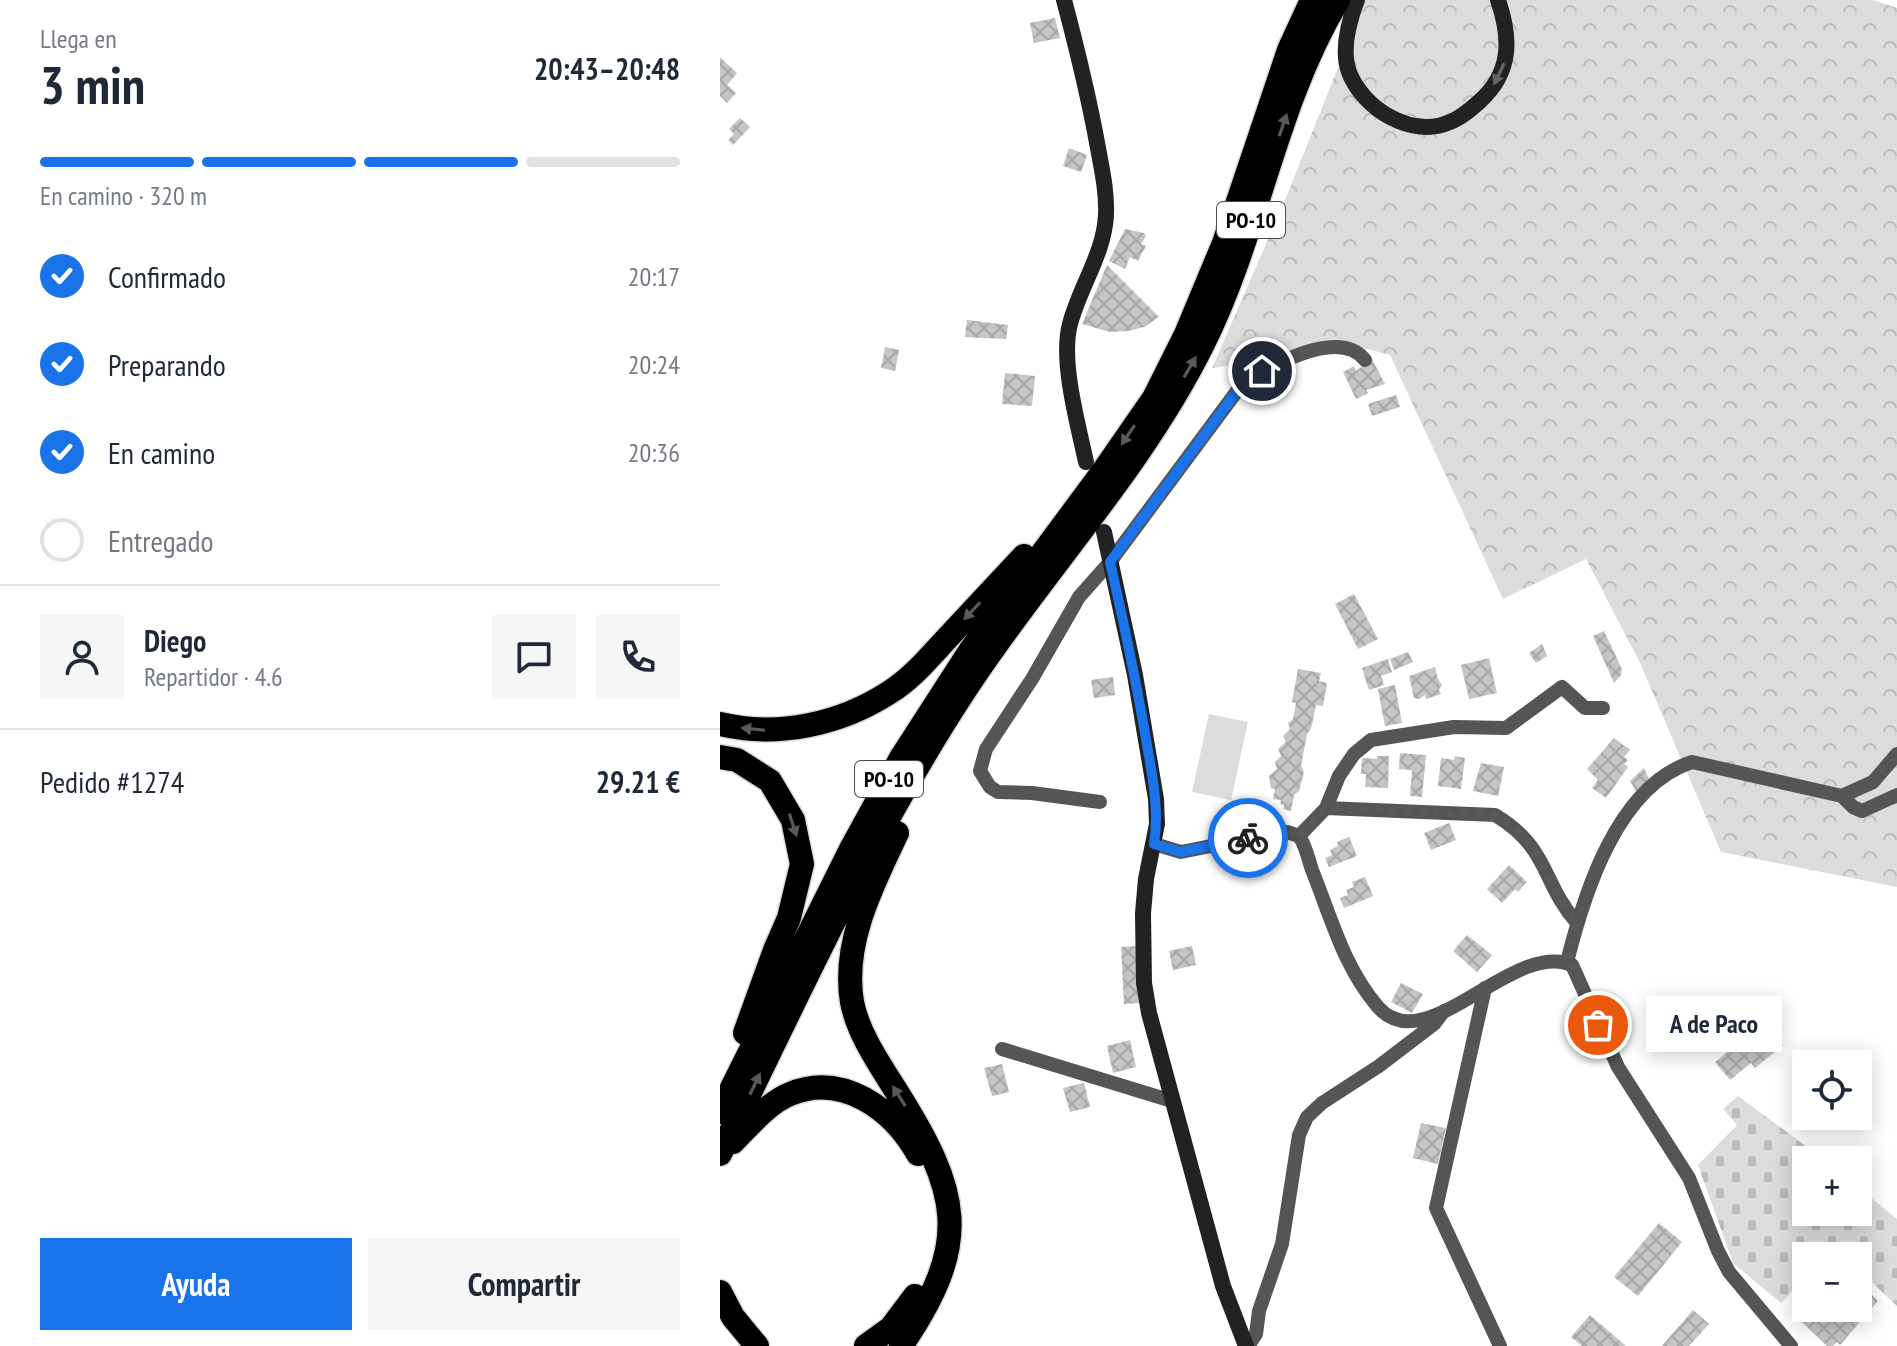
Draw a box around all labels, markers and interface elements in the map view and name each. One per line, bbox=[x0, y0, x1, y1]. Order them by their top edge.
text: Llega en bbox=[40, 22, 117, 55]
text: 20:43–20:48 bbox=[534, 49, 680, 88]
text: 3 min bbox=[40, 51, 145, 118]
one-way arrow bbox=[1492, 63, 1506, 86]
one-way arrow bbox=[1278, 113, 1290, 137]
text: En camino · 320 m bbox=[40, 179, 207, 212]
road number: PO-10 bbox=[1217, 202, 1285, 238]
icon: check bbox=[40, 254, 84, 298]
text: Confirmado bbox=[108, 257, 226, 296]
text: 20:17 bbox=[628, 260, 680, 293]
pin bbox=[1228, 337, 1296, 405]
icon: check bbox=[40, 342, 84, 386]
text: Preparando bbox=[108, 345, 226, 384]
text: 20:24 bbox=[628, 348, 680, 381]
icon: home bbox=[1240, 349, 1284, 393]
one-way arrow bbox=[1183, 356, 1197, 378]
one-way arrow bbox=[1121, 425, 1136, 446]
icon: check bbox=[40, 430, 84, 474]
text: En camino bbox=[108, 433, 215, 472]
text: 20:36 bbox=[628, 436, 680, 469]
text: Entregado bbox=[108, 521, 214, 560]
one-way arrow bbox=[964, 602, 982, 621]
button: person bbox=[40, 615, 124, 699]
button: chat bbox=[492, 615, 576, 699]
button: phone bbox=[596, 615, 680, 699]
text: Diego bbox=[144, 621, 206, 660]
text: Repartidor · 4.6 bbox=[144, 660, 283, 693]
one-way arrow bbox=[740, 723, 765, 736]
road number: PO-10 bbox=[855, 761, 923, 797]
text: Pedido #1274 bbox=[40, 762, 184, 801]
text: 29.21 € bbox=[596, 762, 680, 801]
courier bbox=[1208, 798, 1288, 878]
one-way arrow bbox=[787, 813, 799, 837]
icon: bike bbox=[1226, 816, 1270, 860]
pin bbox=[1564, 991, 1632, 1059]
callout: A de Paco bbox=[1646, 997, 1782, 1053]
icon: bag bbox=[1576, 1003, 1620, 1047]
text: A de Paco bbox=[1670, 1007, 1758, 1040]
map controls bbox=[1792, 1050, 1872, 1322]
button: locate bbox=[1792, 1050, 1872, 1130]
one-way arrow bbox=[748, 1073, 761, 1096]
one-way arrow bbox=[893, 1085, 907, 1107]
button: + bbox=[1792, 1146, 1872, 1226]
button: Ayuda bbox=[40, 1238, 352, 1330]
button: Compartir bbox=[368, 1238, 680, 1330]
button: − bbox=[1792, 1242, 1872, 1322]

